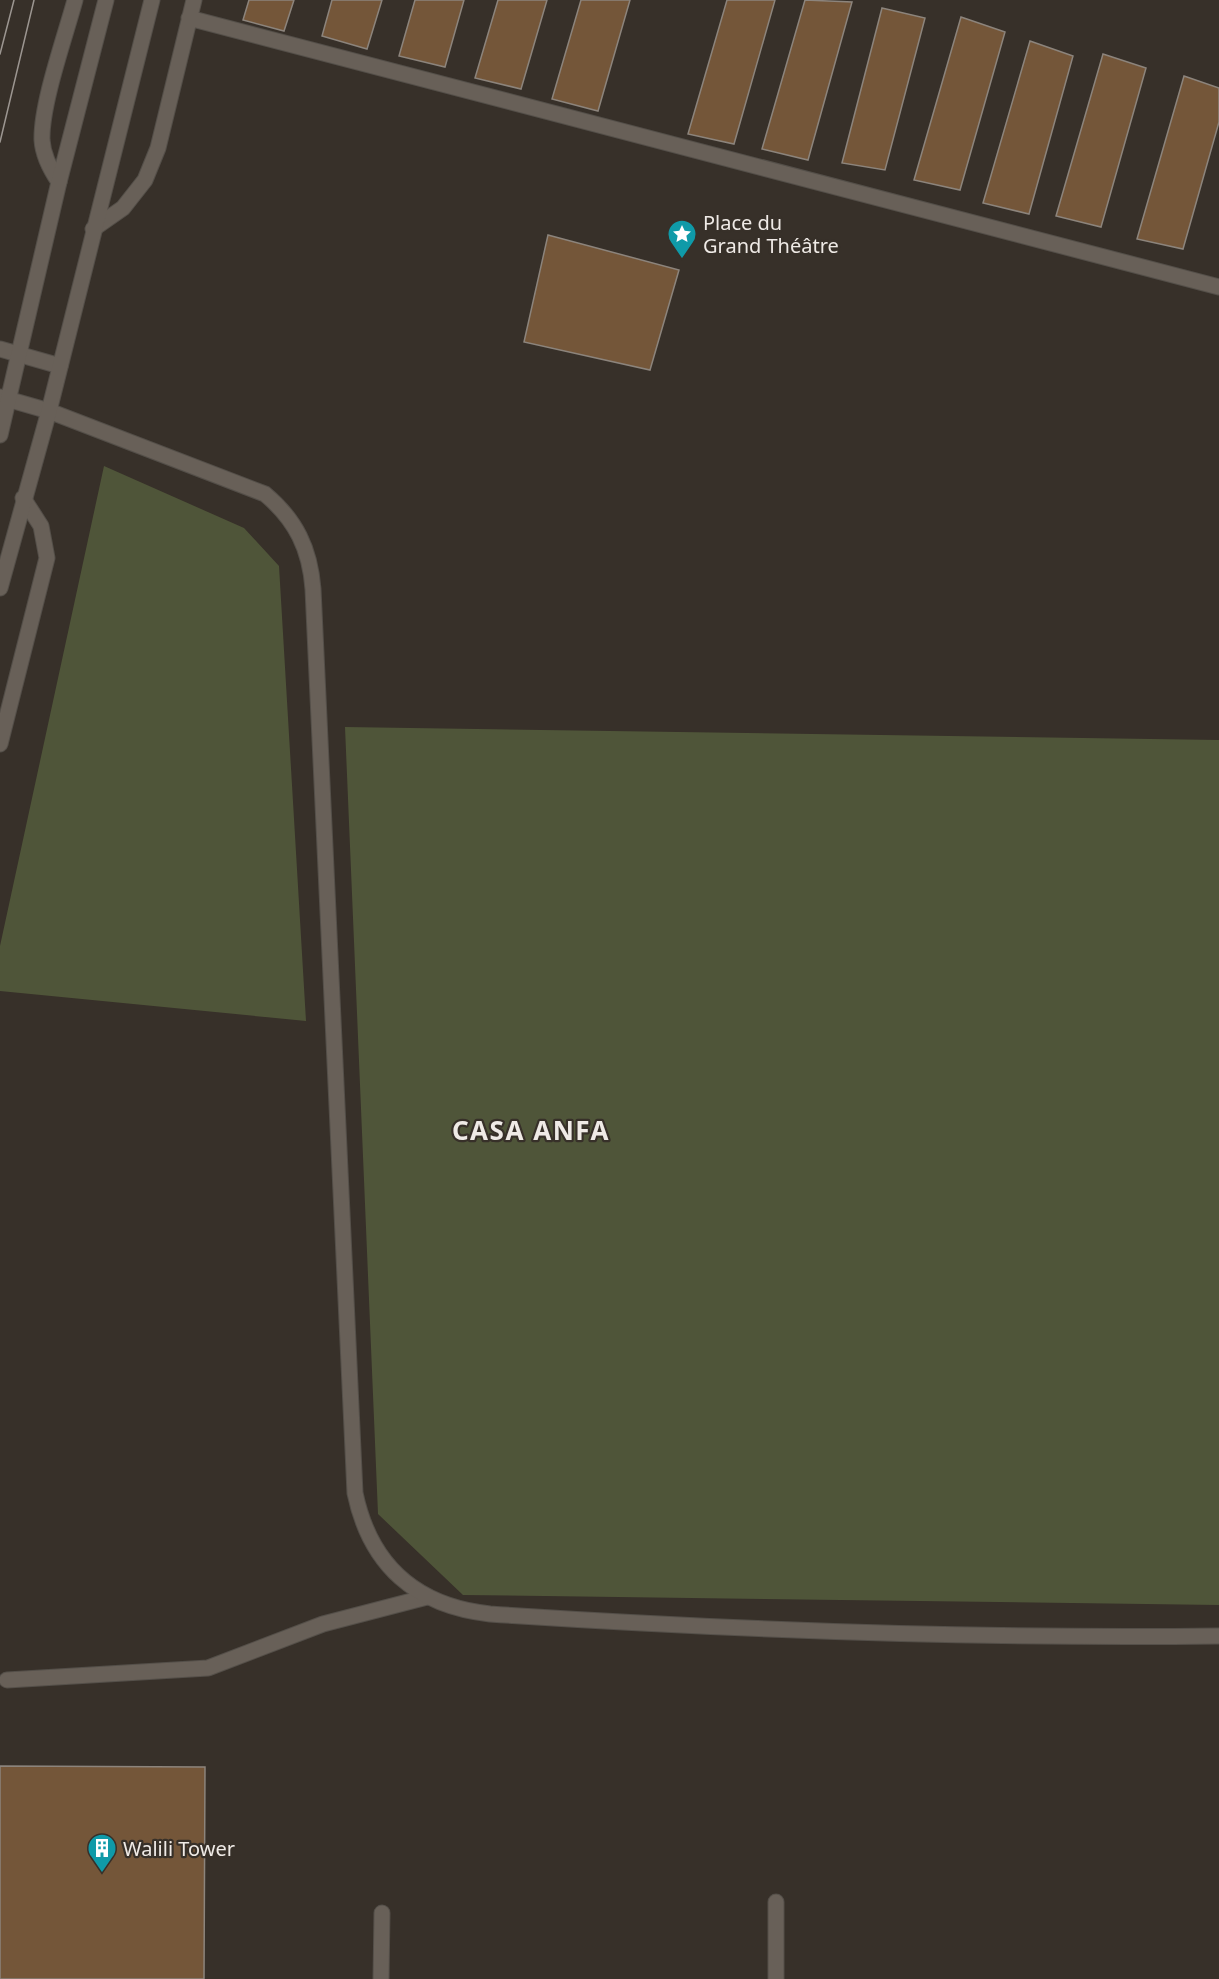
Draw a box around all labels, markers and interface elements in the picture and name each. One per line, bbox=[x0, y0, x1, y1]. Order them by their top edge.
place label: Place du Grand Théâtre bbox=[703, 209, 839, 259]
place icon: Place du Grand Théâtre bbox=[666, 218, 698, 260]
district label: CASA ANFA bbox=[452, 1112, 610, 1148]
building icon: Walili Tower bbox=[86, 1832, 118, 1874]
place label: Walili Tower bbox=[123, 1835, 235, 1862]

